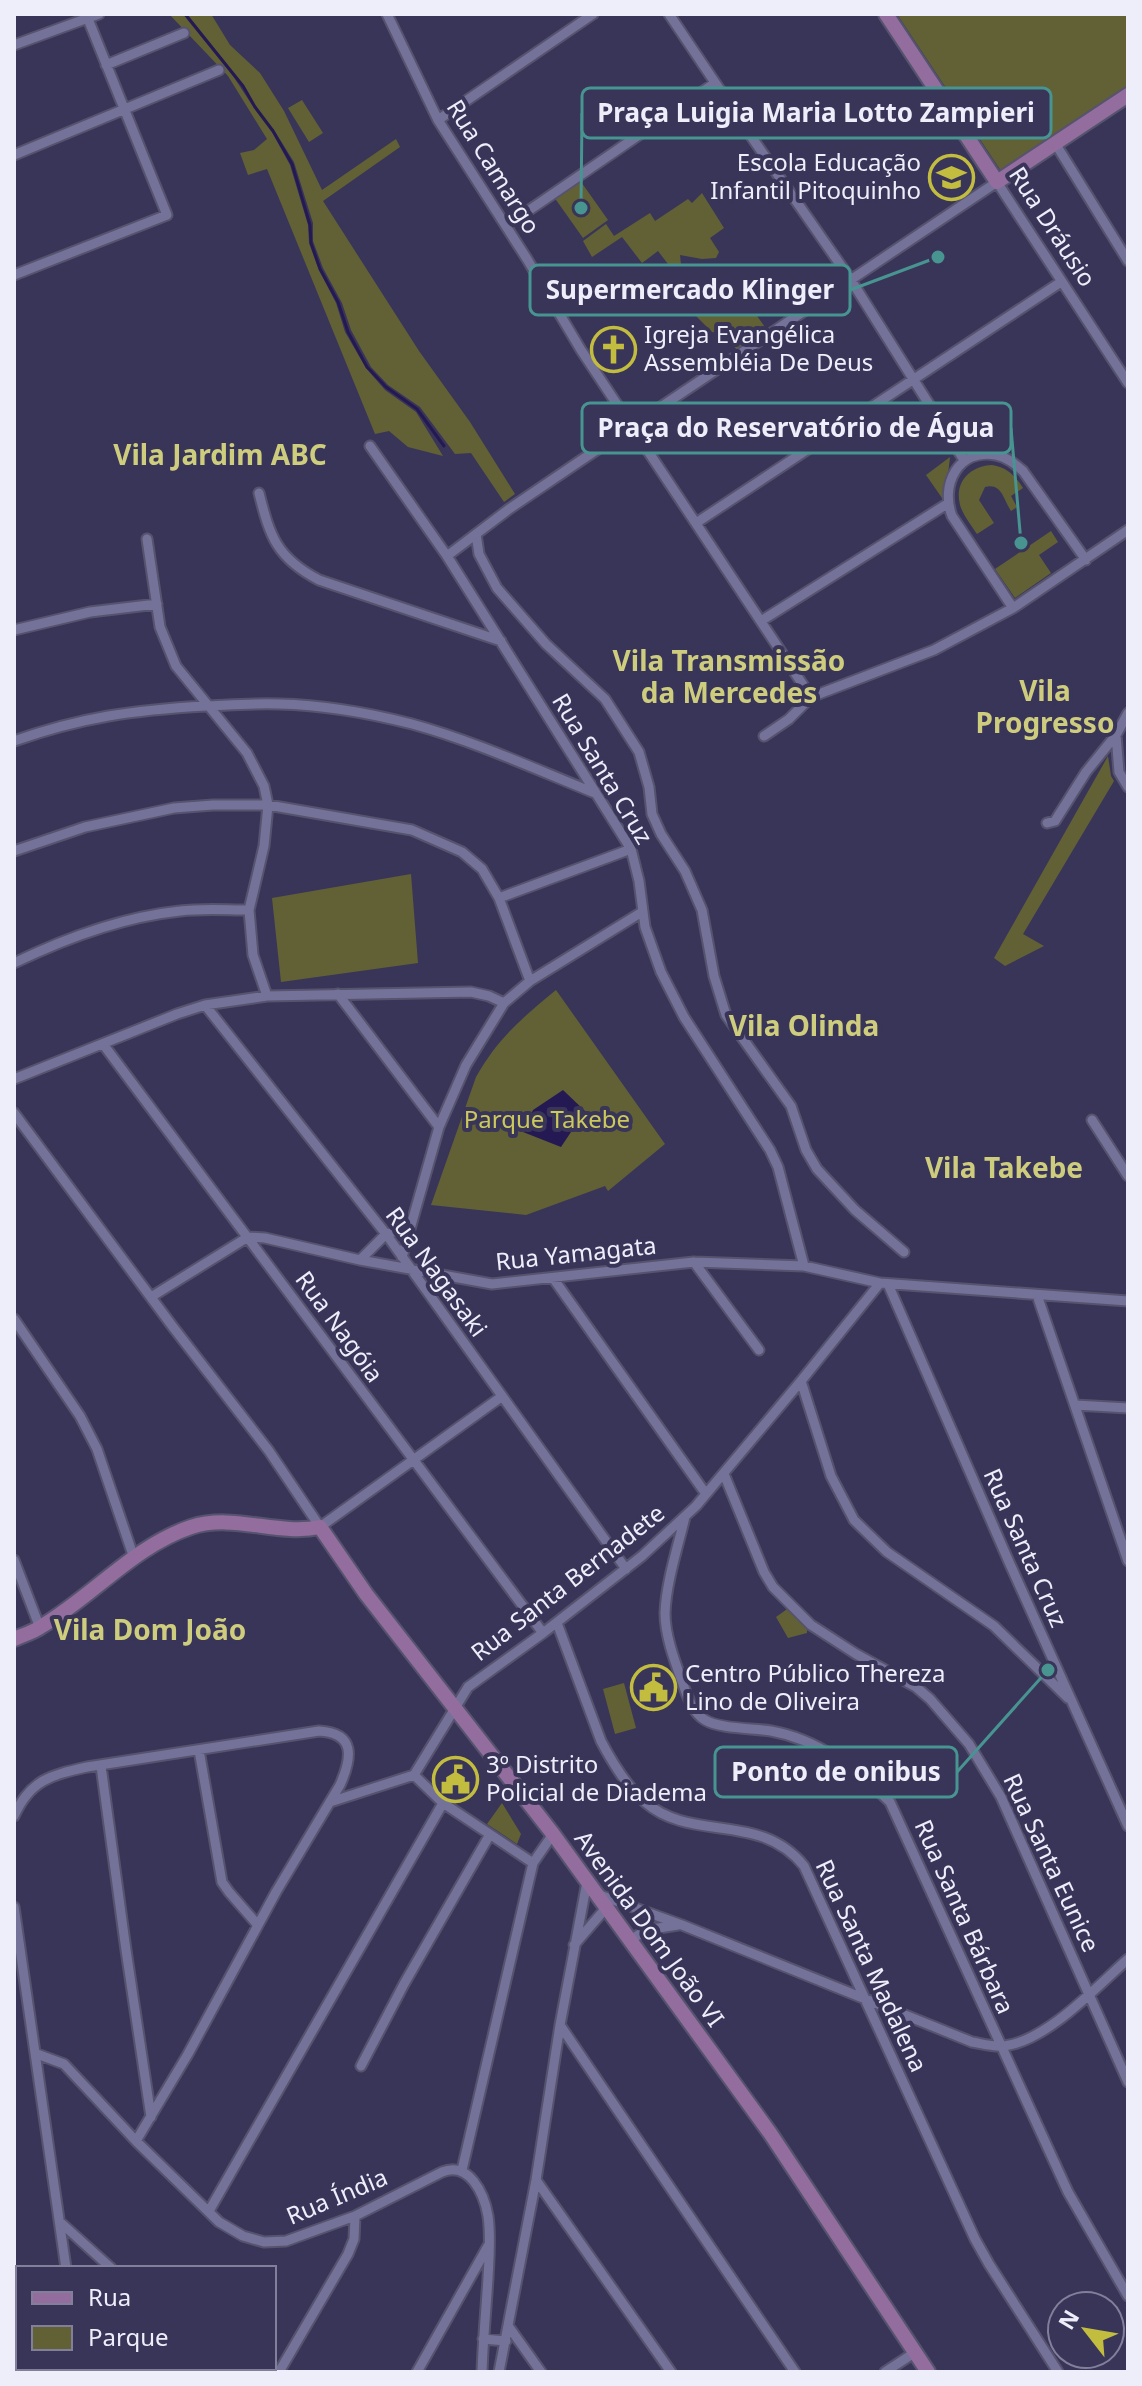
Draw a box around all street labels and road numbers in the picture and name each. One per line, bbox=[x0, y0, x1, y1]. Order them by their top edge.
street label: Rua Camargo bbox=[440, 93, 549, 240]
street label: Rua Dráusio bbox=[1002, 160, 1104, 293]
street label: Rua Santa Cruz bbox=[545, 687, 661, 850]
street label: Rua Nagasaki bbox=[379, 1199, 496, 1343]
street label: Rua Yamagata bbox=[494, 1228, 658, 1277]
street label: Rua Nagóia bbox=[289, 1264, 392, 1388]
street label: Rua Santa Cruz bbox=[977, 1463, 1076, 1632]
street label: Rua Santa Bernadete bbox=[463, 1496, 671, 1668]
street label: Rua Santa Eunice bbox=[997, 1768, 1108, 1957]
street label: Rua Santa Bárbara bbox=[908, 1814, 1023, 2019]
street label: Avenida Dom João VI bbox=[568, 1823, 733, 2033]
street label: Rua Santa Madalena bbox=[809, 1854, 936, 2077]
street label: Rua Índia bbox=[281, 2160, 392, 2232]

